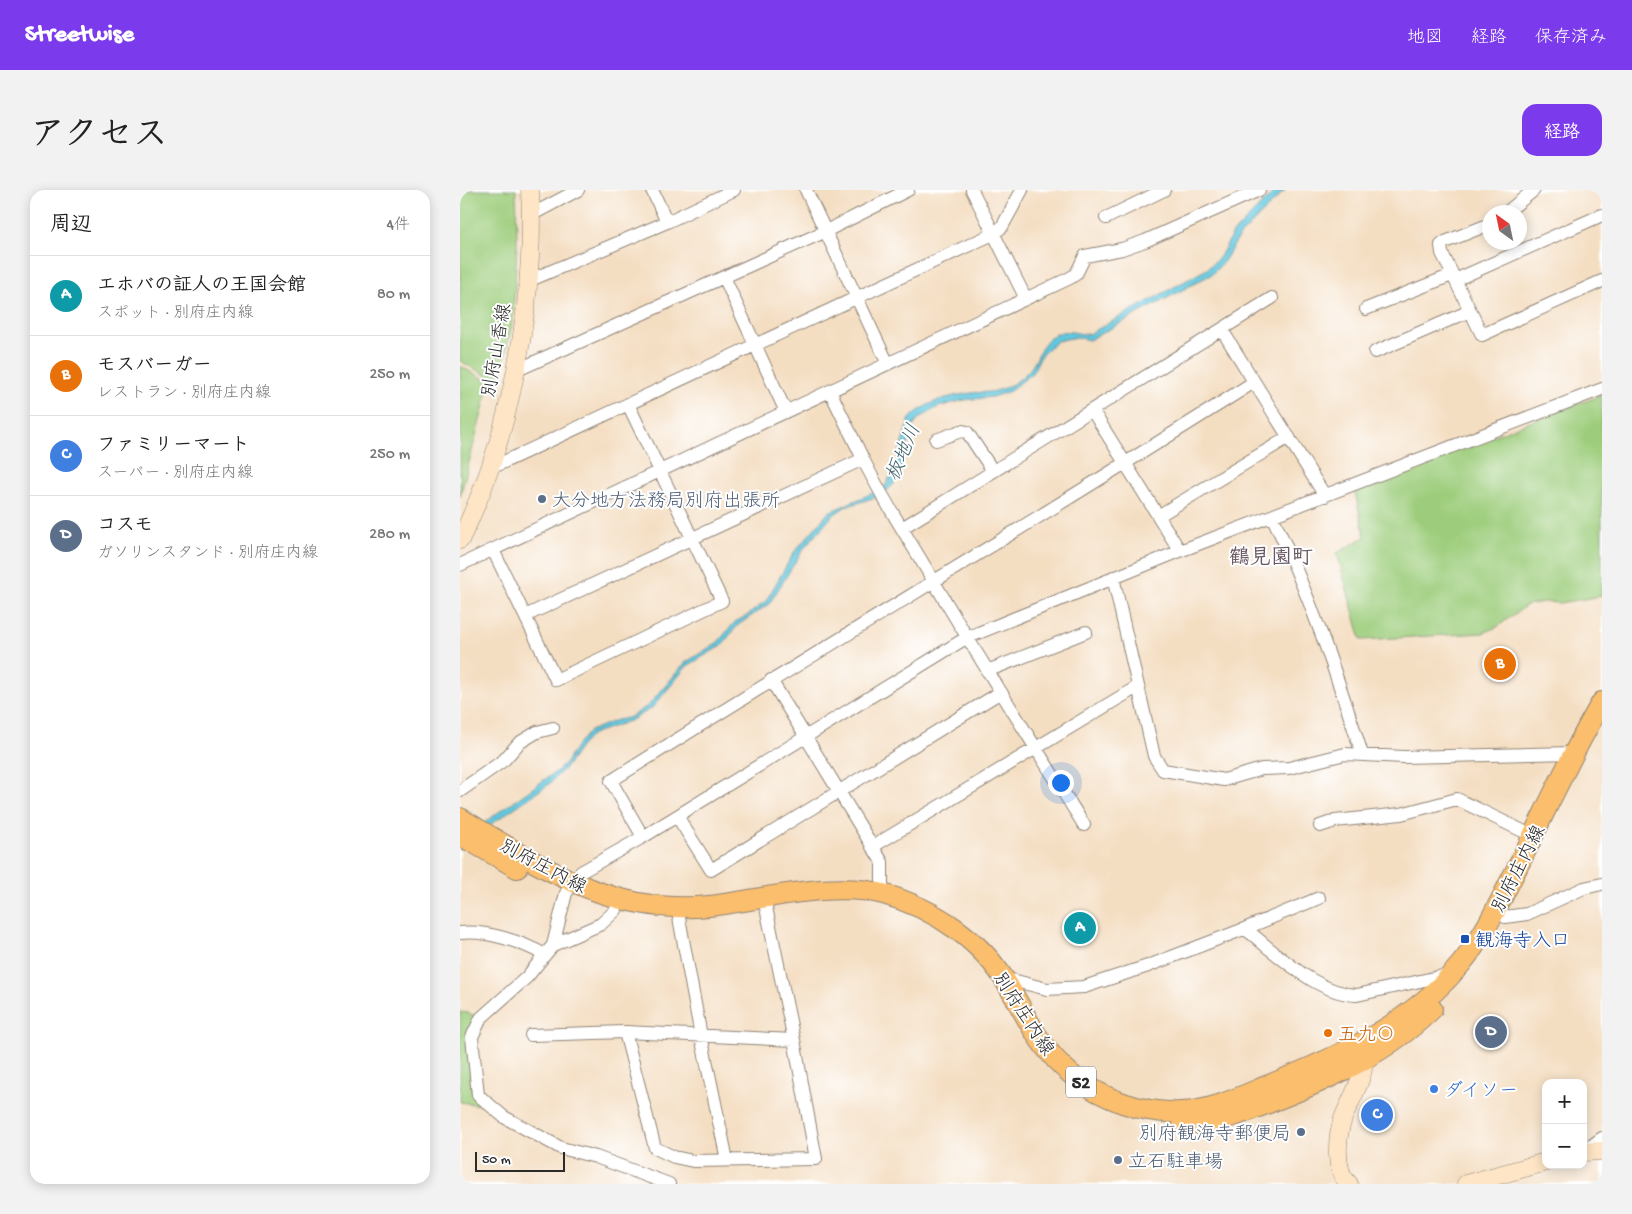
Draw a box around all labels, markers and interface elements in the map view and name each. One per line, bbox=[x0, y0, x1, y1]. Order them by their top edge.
text: Streetwise bbox=[25, 21, 134, 50]
text: 地図 bbox=[1407, 28, 1443, 49]
text: 経路 bbox=[1471, 28, 1507, 49]
text: 保存済み bbox=[1535, 28, 1607, 49]
button: 経路 bbox=[1522, 104, 1602, 156]
text: アクセス bbox=[30, 117, 168, 158]
north arrow bbox=[1482, 205, 1527, 250]
text: 周辺 bbox=[50, 214, 92, 239]
text: 4件 bbox=[386, 217, 410, 236]
text: エホバの証人の王国会館 bbox=[97, 275, 306, 298]
text: A bbox=[61, 286, 71, 305]
text: 80 m bbox=[377, 286, 410, 305]
street label: 別府山香線 bbox=[478, 302, 518, 399]
text: スポット · 別府庄内線 bbox=[97, 305, 254, 324]
text: モスバーガー bbox=[97, 355, 211, 378]
text: B bbox=[62, 366, 70, 385]
text: 250 m bbox=[370, 366, 410, 385]
text: レストラン · 別府庄内線 bbox=[97, 385, 271, 404]
water label: 板地川 bbox=[882, 421, 928, 485]
text: ファミリーマート bbox=[97, 435, 250, 458]
text: C bbox=[62, 446, 70, 465]
text: 250 m bbox=[370, 446, 410, 465]
text: スーパー · 別府庄内線 bbox=[97, 465, 253, 484]
place label: 大分地方法務局別府出張所 bbox=[552, 490, 780, 514]
marker: 大分地方法務局別府出張所 bbox=[536, 493, 548, 505]
text: コスモ bbox=[97, 515, 153, 538]
text: D bbox=[61, 526, 71, 545]
text: 280 m bbox=[369, 526, 410, 545]
text: ガソリンスタンド · 別府庄内線 bbox=[97, 545, 318, 564]
district label: 鶴見園町 bbox=[1229, 546, 1313, 572]
pin: B bbox=[1484, 645, 1516, 683]
your location bbox=[1048, 770, 1074, 796]
street label: 別府庄内線 bbox=[1487, 822, 1552, 917]
street label: 別府庄内線 bbox=[495, 835, 590, 901]
pin: A bbox=[1064, 909, 1096, 947]
place label: 観海寺入口 bbox=[1475, 930, 1570, 954]
marker: 観海寺入口 bbox=[1459, 933, 1471, 945]
street label: 別府庄内線 bbox=[987, 968, 1058, 1061]
pin: D bbox=[1475, 1013, 1507, 1051]
place label: 五九〇 bbox=[1338, 1024, 1395, 1048]
marker: 五九〇 bbox=[1322, 1027, 1334, 1039]
road number: 52 bbox=[1066, 1066, 1096, 1098]
map controls bbox=[1542, 1079, 1587, 1169]
button: + bbox=[1542, 1079, 1587, 1124]
place label: ダイソー bbox=[1444, 1080, 1518, 1104]
marker: ダイソー bbox=[1428, 1083, 1440, 1095]
pin: C bbox=[1361, 1096, 1393, 1134]
place label: 別府観海寺郵便局 bbox=[1139, 1123, 1291, 1147]
button: − bbox=[1542, 1124, 1587, 1169]
marker: 別府観海寺郵便局 bbox=[1295, 1126, 1307, 1138]
scale bar bbox=[475, 1149, 565, 1172]
place label: 立石駐車場 bbox=[1128, 1151, 1223, 1175]
text: 50 m bbox=[482, 1152, 511, 1169]
marker: 立石駐車場 bbox=[1112, 1154, 1124, 1166]

